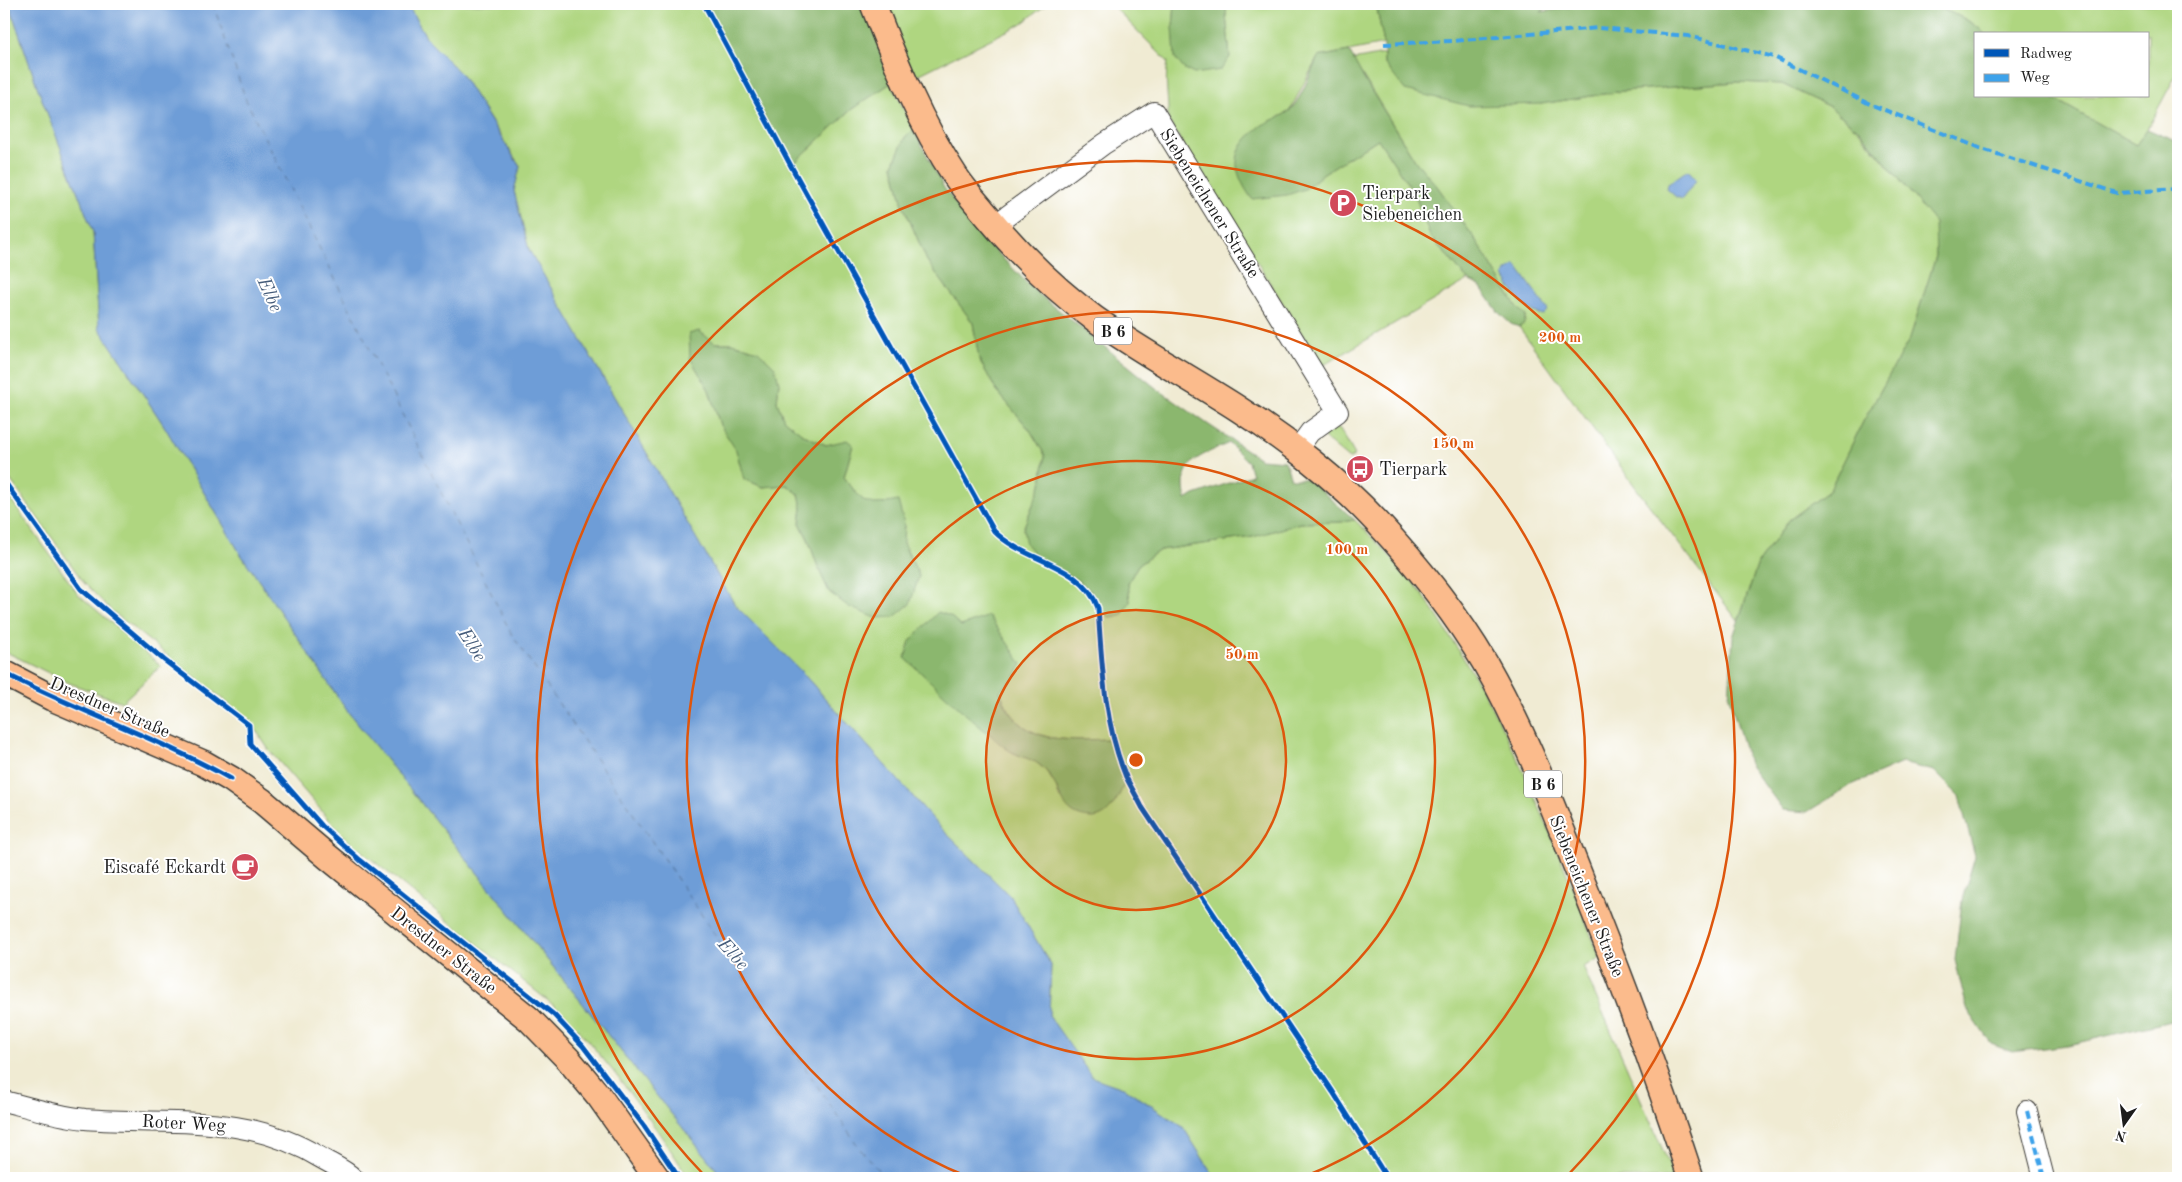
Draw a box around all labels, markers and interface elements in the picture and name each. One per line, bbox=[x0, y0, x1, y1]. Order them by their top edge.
legend bbox=[1974, 32, 2150, 98]
text: Radweg bbox=[2020, 47, 2072, 62]
text: Weg bbox=[2020, 71, 2050, 86]
street label: Siebeneichener Straße bbox=[1156, 126, 1262, 281]
place label: Tierpark Siebeneichen bbox=[1362, 185, 1463, 224]
parking icon: Tierpark Siebeneichen bbox=[1328, 188, 1358, 218]
water label: Elbe bbox=[252, 274, 285, 315]
road number: B 6 bbox=[1094, 318, 1132, 344]
text: 200 m bbox=[1539, 331, 1581, 346]
text: 150 m bbox=[1432, 437, 1474, 452]
bus stop icon: Tierpark bbox=[1345, 454, 1375, 484]
place label: Tierpark bbox=[1379, 461, 1447, 479]
text: 100 m bbox=[1326, 543, 1368, 558]
water label: Elbe bbox=[453, 624, 489, 666]
text: 50 m bbox=[1225, 648, 1259, 663]
street label: Dresdner Straße bbox=[47, 674, 172, 741]
centre of rings bbox=[1127, 751, 1145, 769]
road number: B 6 bbox=[1524, 771, 1562, 798]
street label: Siebeneichener Straße bbox=[1545, 813, 1627, 980]
cafe icon: Eiscafé Eckardt bbox=[230, 852, 260, 882]
place label: Eiscafé Eckardt bbox=[103, 859, 226, 877]
street label: Dresdner Straße bbox=[387, 904, 500, 998]
water label: Elbe bbox=[712, 934, 751, 974]
north arrow bbox=[2100, 1100, 2150, 1150]
street label: Roter Weg bbox=[141, 1113, 227, 1135]
text: N bbox=[2114, 1127, 2128, 1144]

